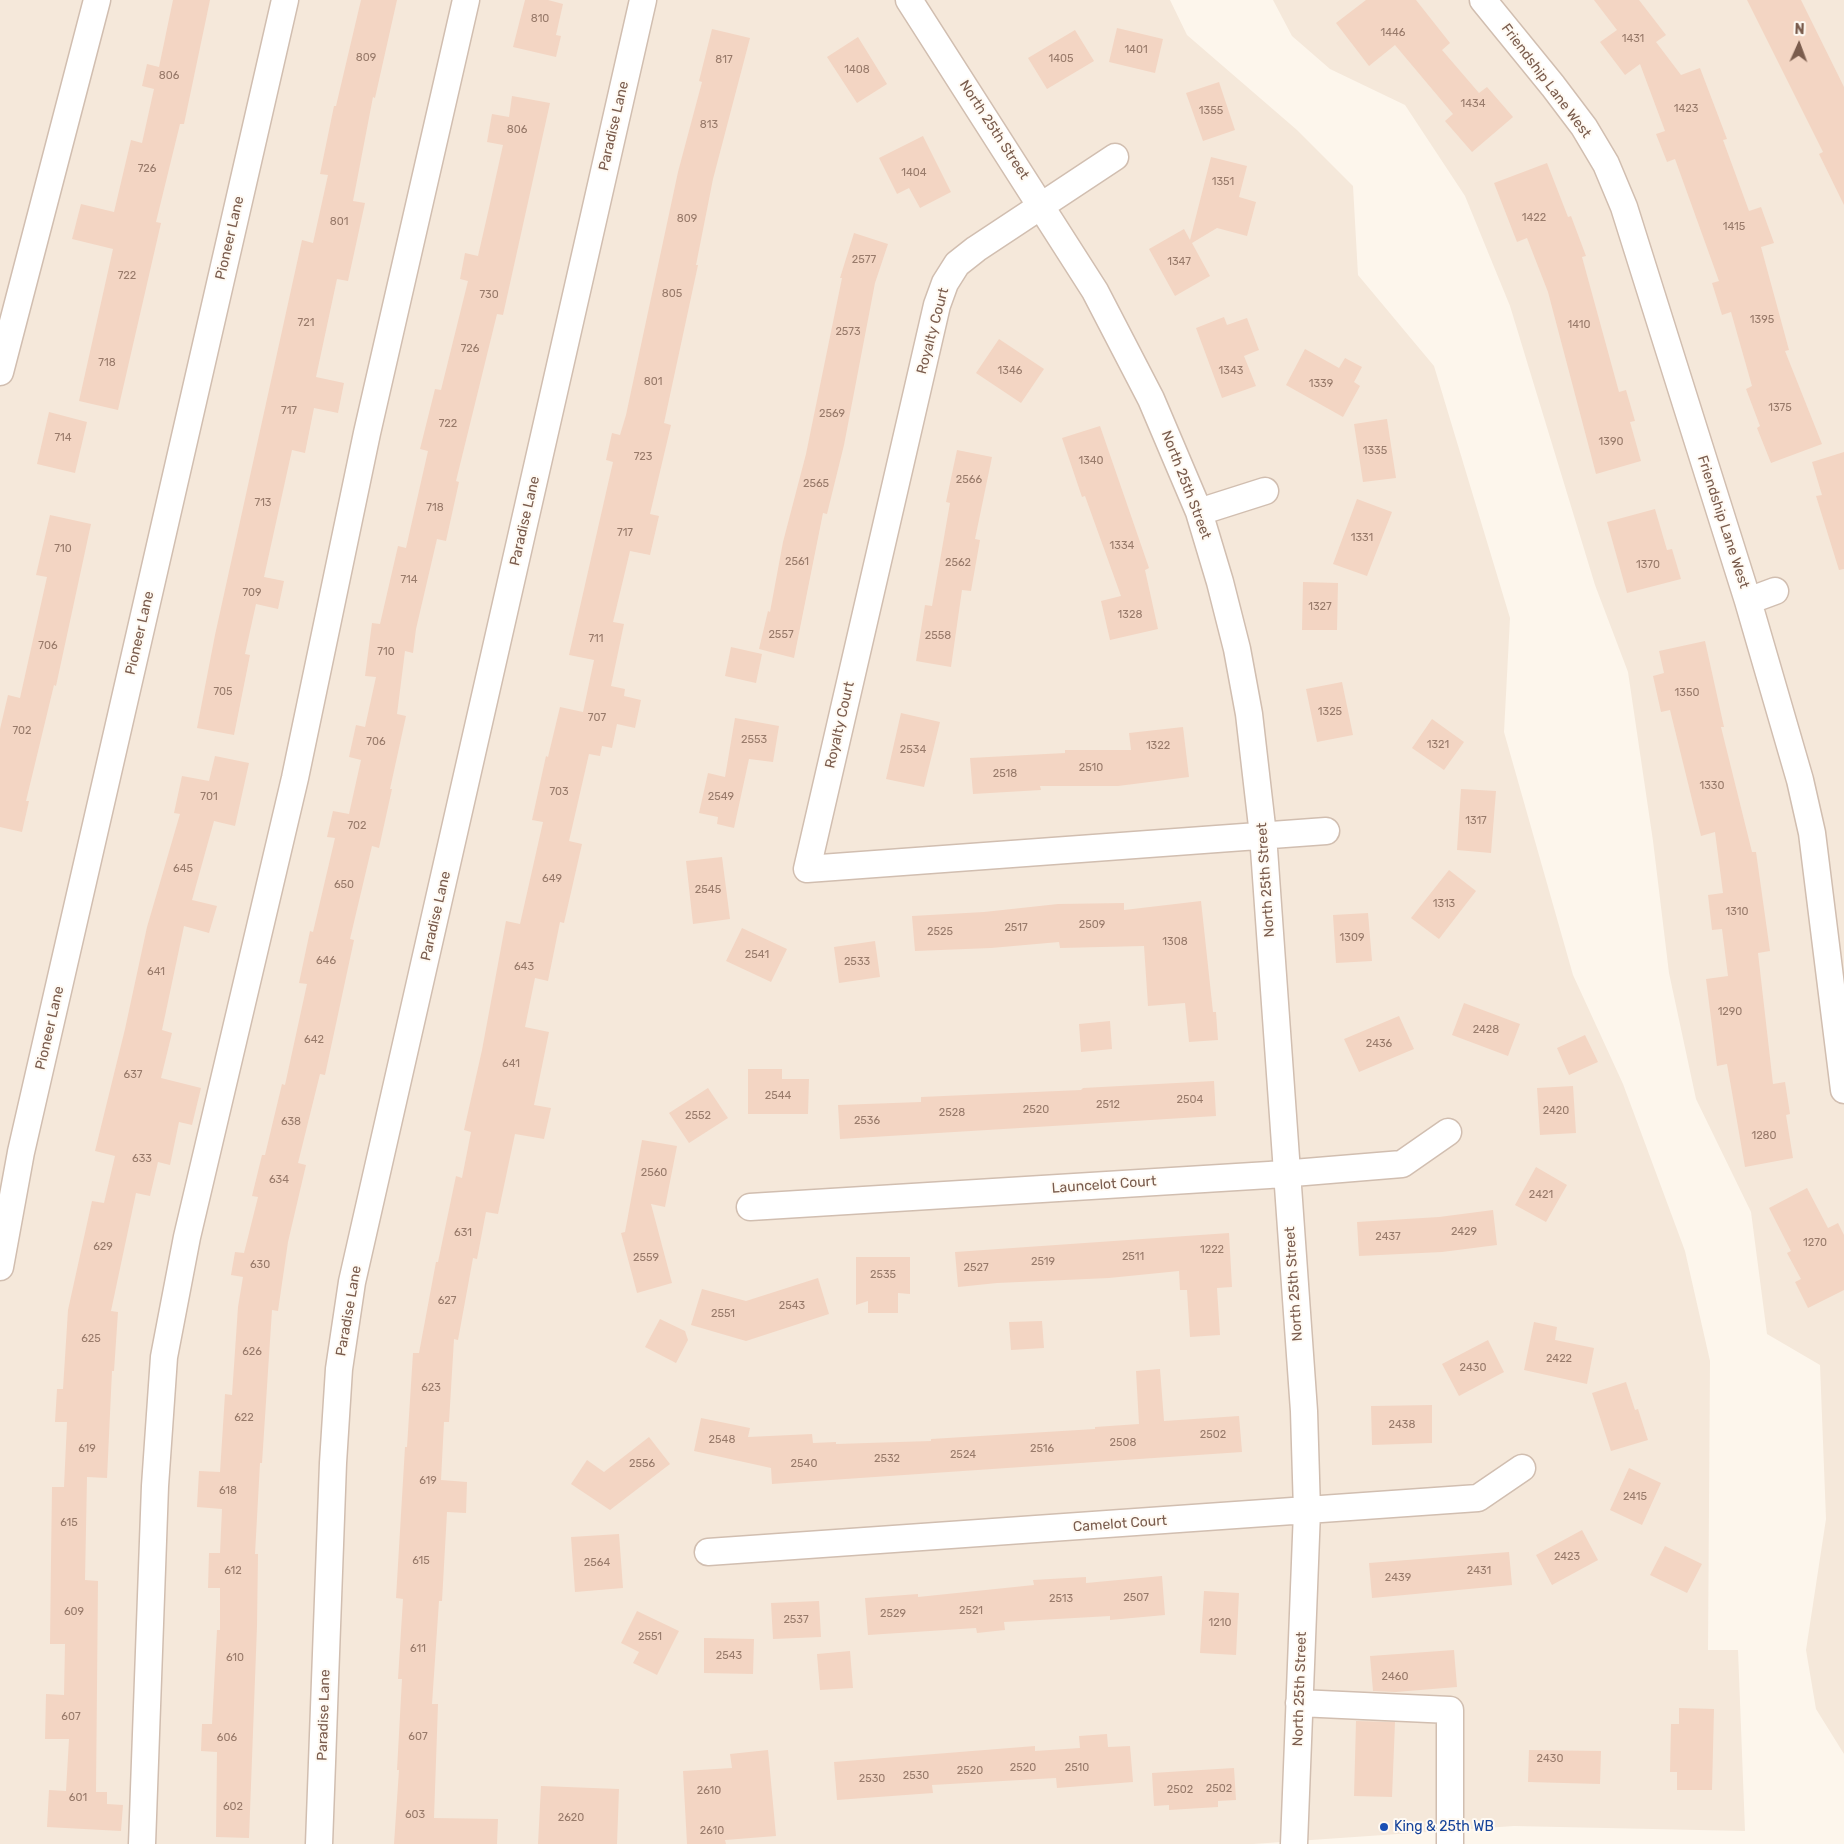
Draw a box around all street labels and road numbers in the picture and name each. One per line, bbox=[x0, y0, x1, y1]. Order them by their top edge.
street label: Friendship Lane West bbox=[1497, 20, 1595, 142]
street label: North 25th Street bbox=[956, 77, 1032, 183]
street label: Paradise Lane bbox=[596, 79, 632, 173]
street label: Pioneer Lane bbox=[212, 195, 248, 281]
street label: Royalty Court bbox=[913, 286, 953, 376]
street label: North 25th Street bbox=[1158, 428, 1214, 542]
street label: Friendship Lane West bbox=[1694, 453, 1752, 591]
street label: Paradise Lane bbox=[507, 474, 543, 568]
street label: Pioneer Lane bbox=[122, 590, 158, 676]
street label: Royalty Court bbox=[822, 680, 858, 770]
street label: North 25th Street bbox=[1254, 822, 1278, 938]
street label: Paradise Lane bbox=[418, 869, 454, 963]
street label: Pioneer Lane bbox=[32, 985, 68, 1071]
street label: Launcelot Court bbox=[1051, 1173, 1157, 1197]
street label: North 25th Street bbox=[1282, 1226, 1306, 1342]
street label: Paradise Lane bbox=[333, 1264, 365, 1358]
street label: Camelot Court bbox=[1072, 1512, 1168, 1536]
street label: North 25th Street bbox=[1290, 1631, 1310, 1747]
street label: Paradise Lane bbox=[314, 1669, 334, 1761]

